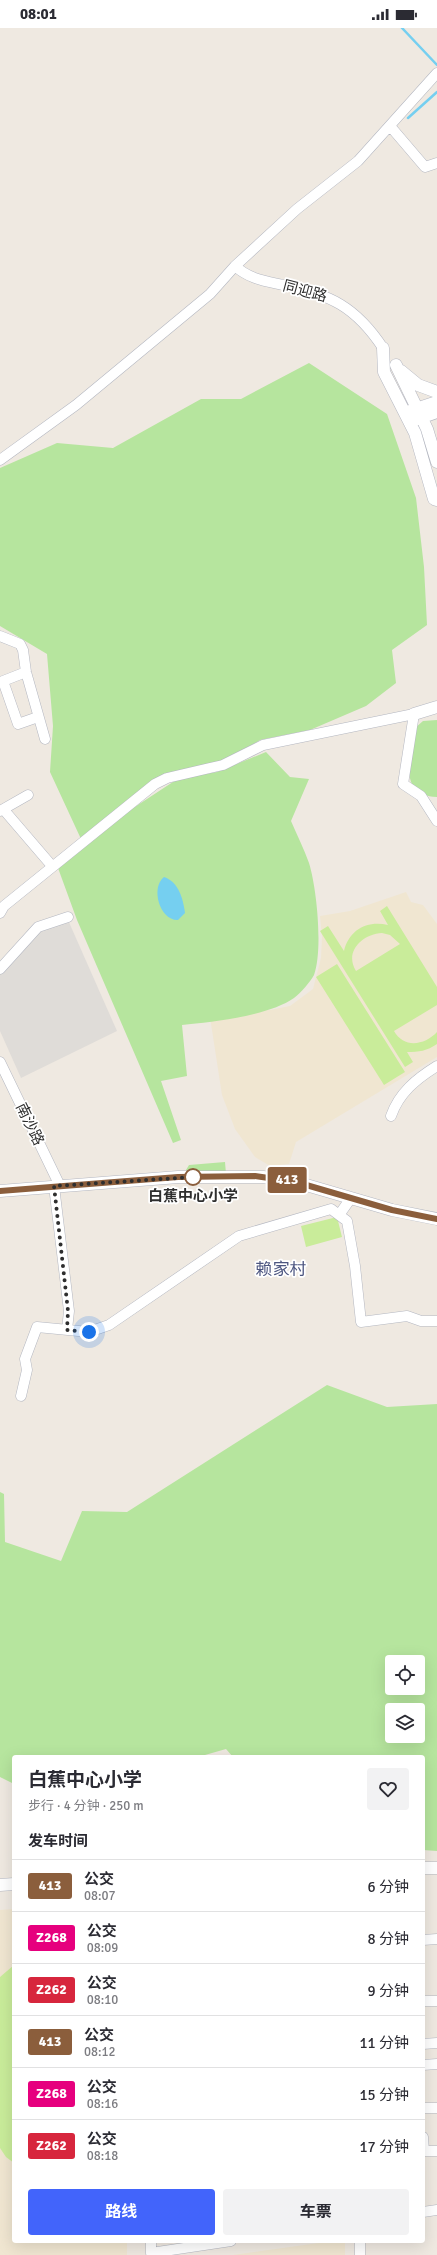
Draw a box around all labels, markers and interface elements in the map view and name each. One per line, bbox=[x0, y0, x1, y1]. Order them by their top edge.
text: 08:01 bbox=[20, 5, 57, 23]
street label: 同迎路 bbox=[281, 276, 329, 306]
street label: 南沙路 bbox=[12, 1100, 48, 1148]
line badge: 413 bbox=[264, 1167, 310, 1193]
marker: 白蕉中心小学 bbox=[184, 1168, 202, 1186]
text: 413 bbox=[276, 1171, 298, 1188]
place label: 白蕉中心小学 bbox=[148, 1187, 238, 1205]
district label: 赖家村 bbox=[256, 1259, 307, 1280]
your location bbox=[79, 1322, 99, 1342]
map controls bbox=[385, 1655, 425, 1743]
button: locate bbox=[385, 1655, 425, 1695]
button: layers bbox=[385, 1703, 425, 1743]
text: 白蕉中心小学 bbox=[28, 1768, 142, 1792]
button: heart bbox=[367, 1768, 409, 1810]
text: 步行 · 4 分钟 · 250 m bbox=[28, 1798, 144, 1814]
text: 发车时间 bbox=[28, 1832, 88, 1850]
text: 公交 bbox=[84, 1870, 114, 1888]
text: 413 bbox=[39, 1877, 61, 1894]
text: 6 分钟 bbox=[368, 1878, 409, 1896]
text: 08:07 bbox=[84, 1888, 116, 1904]
text: 公交 bbox=[87, 1922, 117, 1940]
text: Z268 bbox=[36, 1929, 67, 1946]
text: 8 分钟 bbox=[368, 1930, 409, 1948]
text: 08:09 bbox=[87, 1940, 118, 1956]
text: 公交 bbox=[87, 1974, 117, 1992]
text: Z262 bbox=[36, 1981, 67, 1998]
text: 9 分钟 bbox=[368, 1982, 409, 2000]
text: 08:10 bbox=[87, 1992, 118, 2008]
text: 公交 bbox=[84, 2026, 114, 2044]
text: 413 bbox=[39, 2033, 61, 2050]
text: 11 分钟 bbox=[359, 2034, 409, 2052]
text: 08:12 bbox=[84, 2044, 116, 2060]
text: 公交 bbox=[87, 2078, 117, 2096]
text: Z268 bbox=[36, 2085, 67, 2102]
text: 15 分钟 bbox=[359, 2086, 409, 2104]
text: 08:16 bbox=[87, 2096, 118, 2112]
text: 公交 bbox=[87, 2130, 117, 2148]
text: Z262 bbox=[36, 2137, 67, 2154]
text: 17 分钟 bbox=[359, 2138, 409, 2156]
text: 08:18 bbox=[87, 2148, 118, 2164]
button: 路线 bbox=[28, 2189, 215, 2235]
button: 车票 bbox=[223, 2189, 409, 2235]

